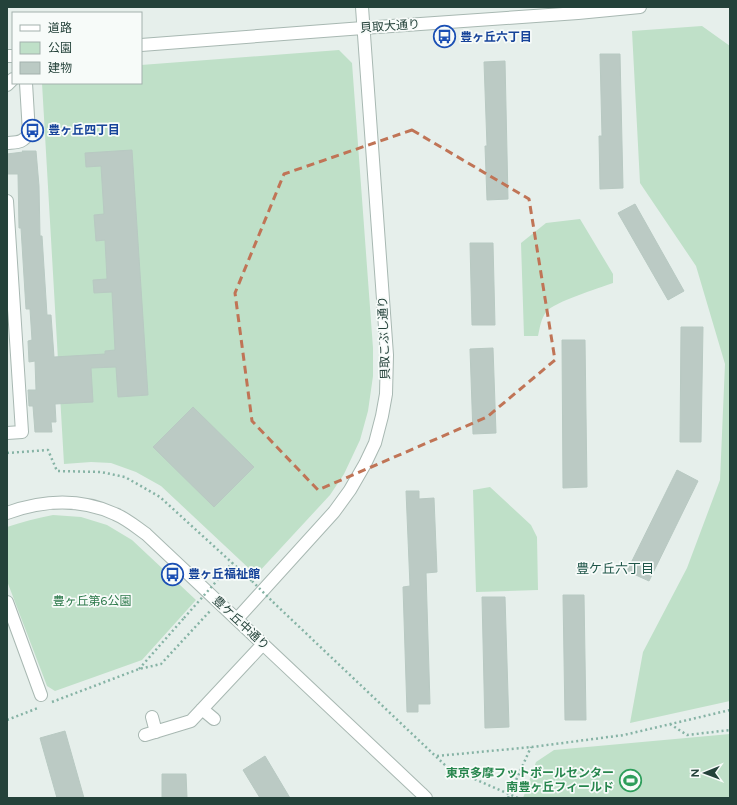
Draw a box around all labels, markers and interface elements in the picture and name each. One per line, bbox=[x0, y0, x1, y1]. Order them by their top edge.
legend bbox=[12, 12, 142, 84]
street label: 貝取大通り bbox=[360, 17, 420, 35]
text: 道路 bbox=[48, 21, 72, 35]
bus stop icon: 豊ヶ丘六丁目 bbox=[431, 24, 457, 50]
place label: 豊ヶ丘六丁目 bbox=[460, 30, 532, 44]
text: 公園 bbox=[48, 41, 72, 55]
text: 建物 bbox=[48, 61, 72, 75]
bus stop icon: 豊ヶ丘四丁目 bbox=[20, 117, 46, 143]
place label: 豊ヶ丘四丁目 bbox=[48, 123, 120, 137]
street label: 貝取こぶし通り bbox=[376, 296, 392, 380]
bus stop icon: 豊ヶ丘福祉館 bbox=[159, 561, 185, 587]
district label: 豊ケ丘六丁目 bbox=[576, 561, 654, 576]
place label: 豊ヶ丘福祉館 bbox=[188, 567, 260, 581]
street label: 豊ケ丘中通り bbox=[210, 593, 272, 653]
park label: 豊ヶ丘第6公園 bbox=[53, 594, 131, 608]
north arrow bbox=[685, 753, 725, 793]
place label: 東京多摩フットボールセンター 南豊ヶ丘フィールド bbox=[446, 766, 614, 794]
sports icon: 東京多摩フットボールセンター 南豊ヶ丘フィールド bbox=[617, 767, 643, 793]
text: N bbox=[689, 769, 702, 778]

